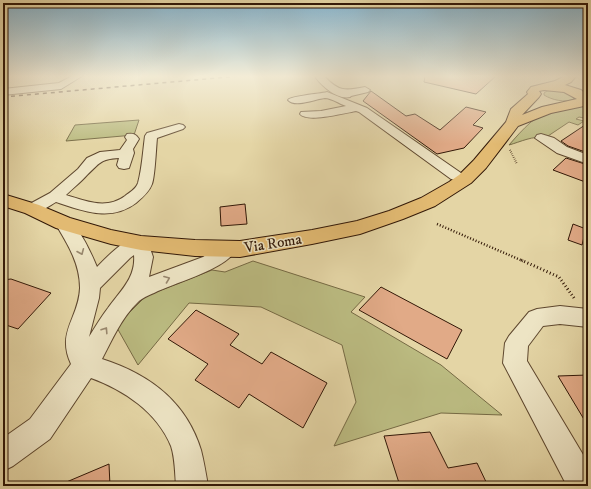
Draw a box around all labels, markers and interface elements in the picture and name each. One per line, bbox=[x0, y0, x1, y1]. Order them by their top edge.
street label: Via Roma bbox=[242, 230, 304, 258]
one-way arrow bbox=[76, 248, 84, 256]
one-way arrow bbox=[163, 275, 170, 283]
one-way arrow bbox=[100, 327, 108, 334]

